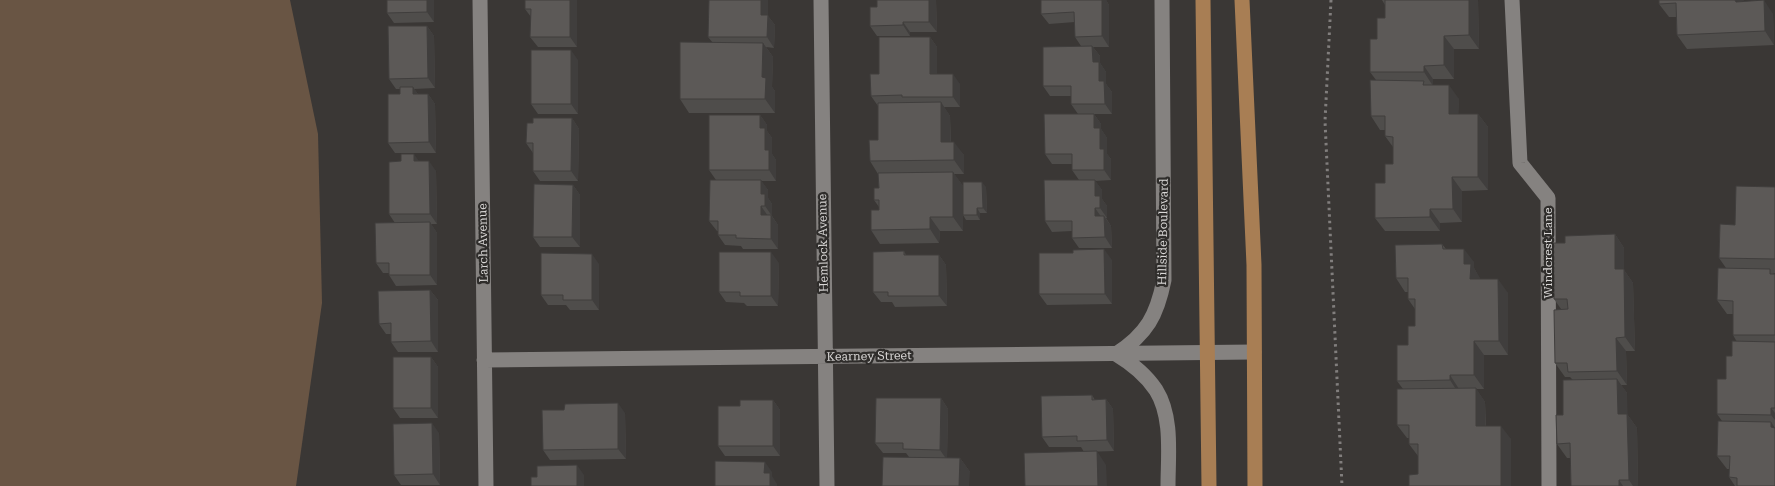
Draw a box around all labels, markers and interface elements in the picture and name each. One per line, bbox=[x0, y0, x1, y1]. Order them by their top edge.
street label: Hillside Boulevard bbox=[1155, 178, 1171, 286]
street label: Hemlock Avenue bbox=[815, 193, 831, 292]
street label: Larch Avenue bbox=[475, 203, 491, 283]
street label: Windcrest Lane bbox=[1541, 207, 1555, 299]
street label: Kearney Street bbox=[826, 348, 912, 364]

